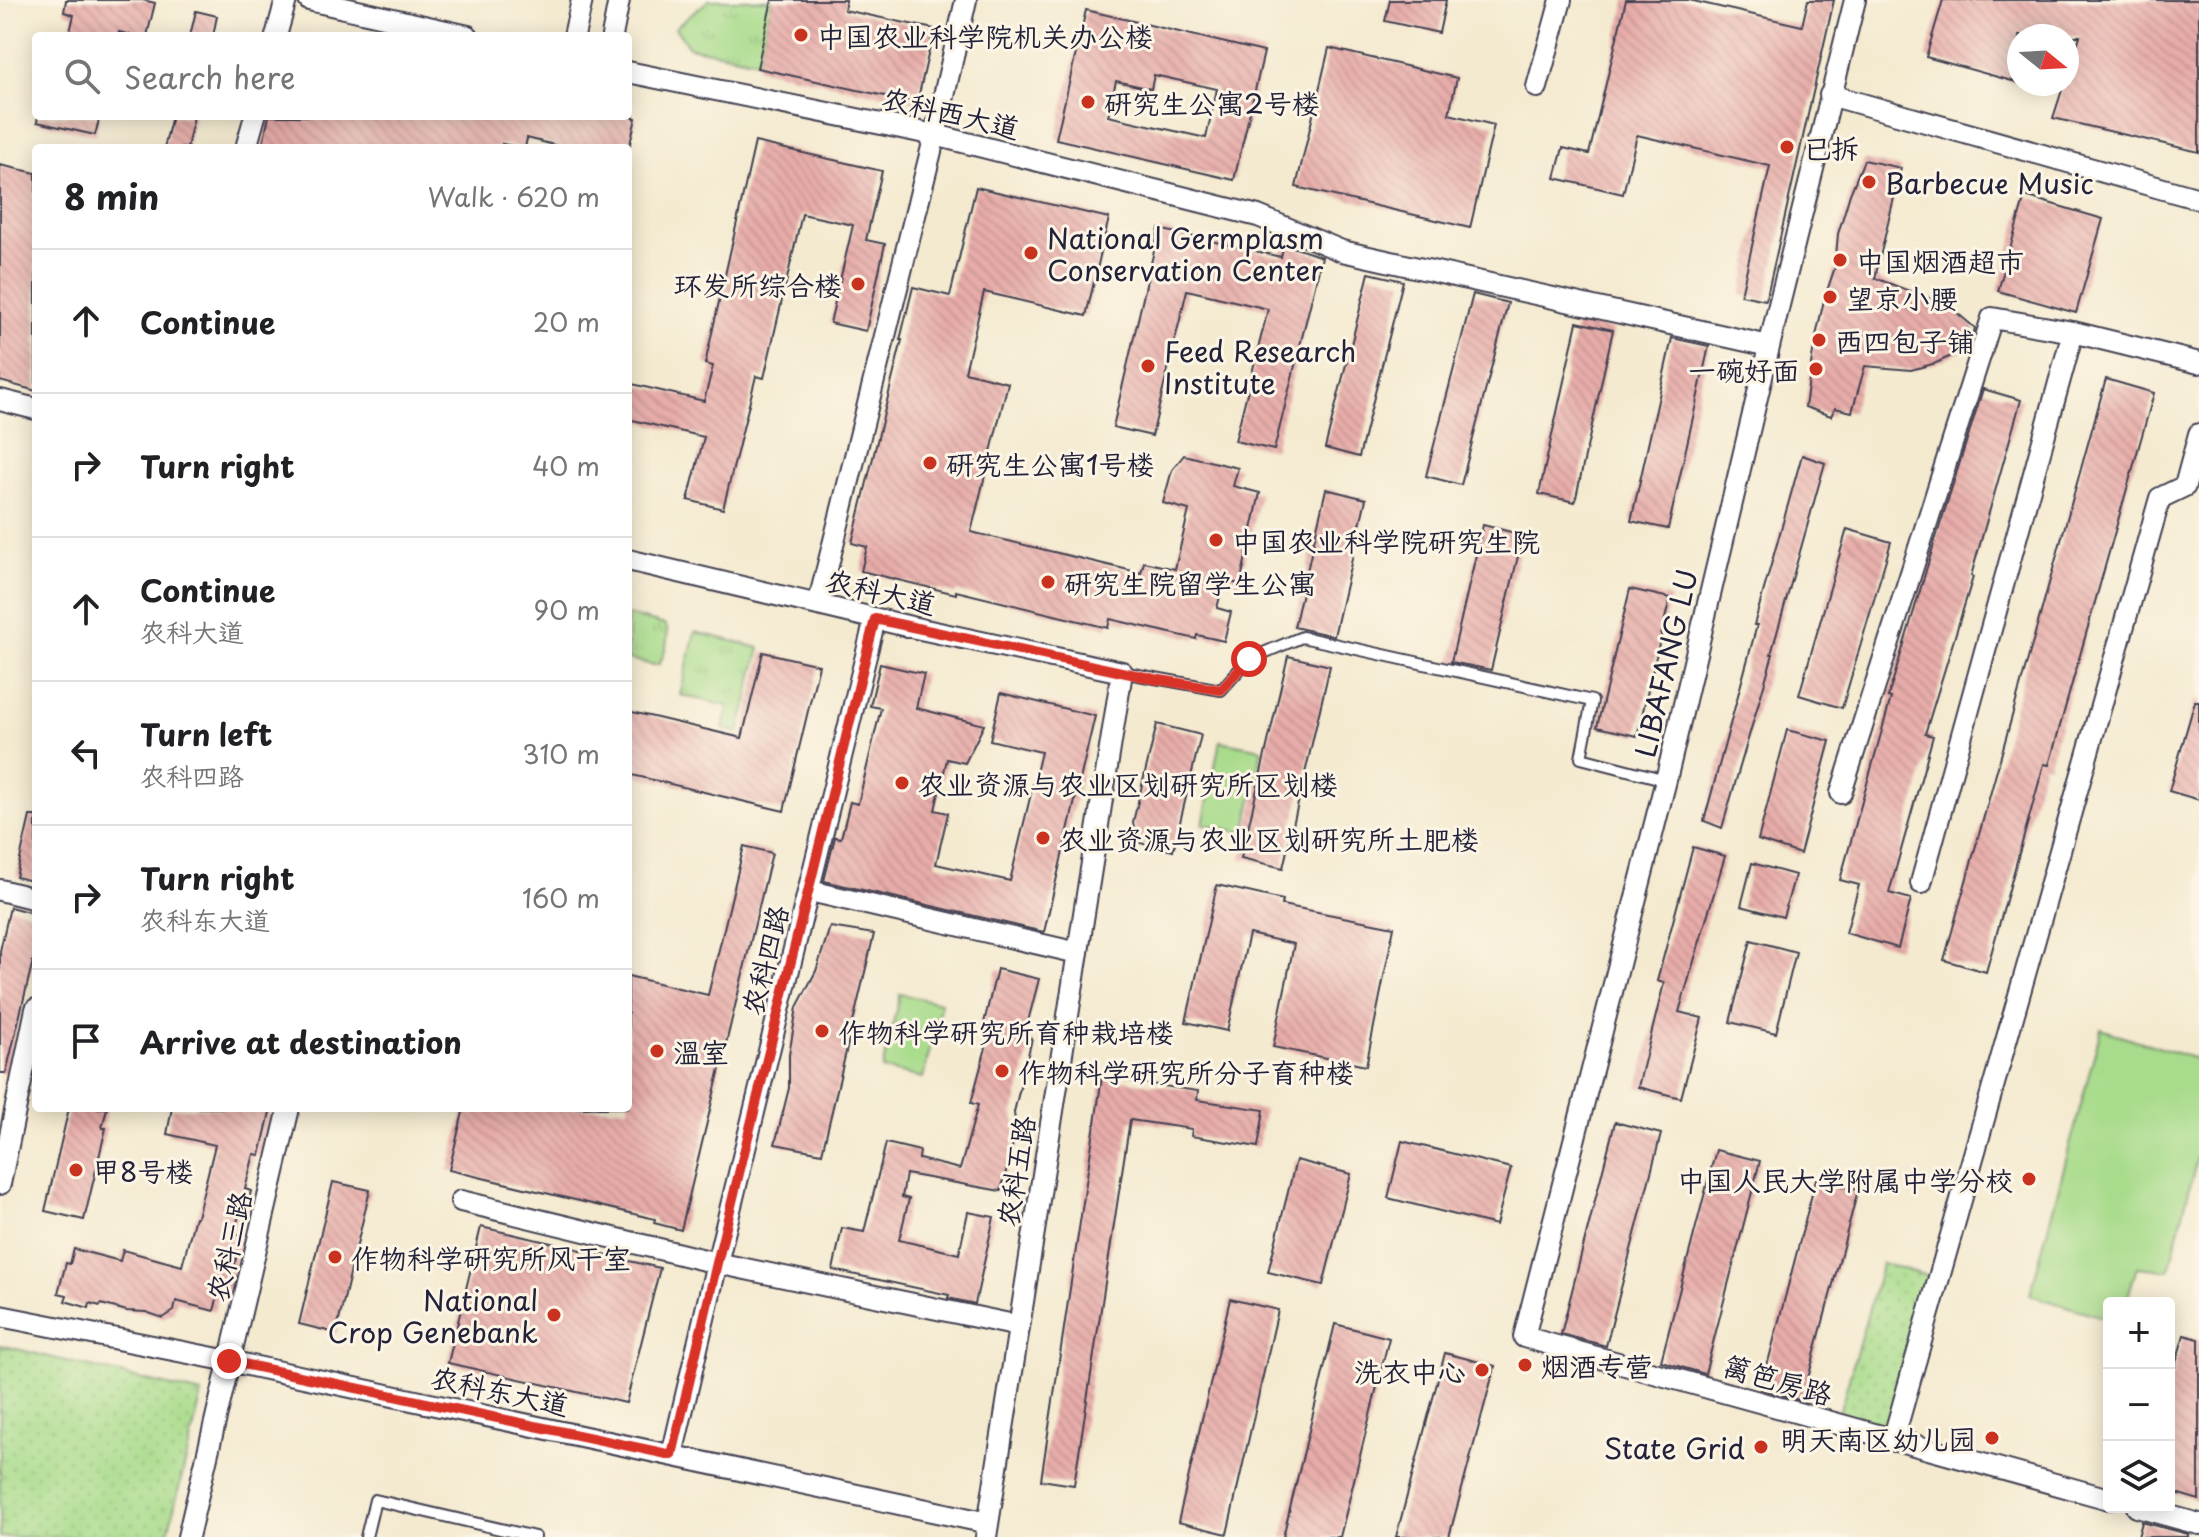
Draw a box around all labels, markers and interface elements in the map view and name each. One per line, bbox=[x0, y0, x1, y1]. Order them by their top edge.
place label: 中国农业科学院机关办公楼 bbox=[817, 14, 1153, 57]
north arrow bbox=[2007, 24, 2079, 96]
marker: 中国农业科学院机关办公楼 bbox=[792, 26, 810, 44]
search box bbox=[32, 32, 632, 120]
icon: search bbox=[60, 54, 104, 98]
text: Search here bbox=[124, 54, 296, 99]
street label: 农科西大道 bbox=[878, 75, 1024, 149]
place label: 研究生公寓2号楼 bbox=[1104, 81, 1320, 124]
marker: 研究生公寓2号楼 bbox=[1079, 93, 1097, 111]
place label: 已拆 bbox=[1803, 126, 1859, 169]
marker: 已拆 bbox=[1778, 138, 1796, 156]
place label: Barbecue Music bbox=[1885, 161, 2094, 204]
text: 8 min bbox=[64, 170, 159, 222]
marker: Barbecue Music bbox=[1860, 173, 1878, 191]
text: Walk · 620 m bbox=[428, 177, 600, 216]
place label: National Germplasm Conservation Center bbox=[1047, 216, 1324, 291]
place label: 中国烟酒超市 bbox=[1856, 239, 2024, 282]
marker: National Germplasm Conservation Center bbox=[1022, 244, 1040, 262]
marker: 中国烟酒超市 bbox=[1831, 251, 1849, 269]
place label: 环发所综合楼 bbox=[674, 263, 842, 306]
marker: 环发所综合楼 bbox=[849, 275, 867, 293]
place label: 望京小腰 bbox=[1846, 276, 1958, 319]
marker: 望京小腰 bbox=[1821, 288, 1839, 306]
icon: ahead bbox=[64, 299, 108, 343]
text: Continue bbox=[140, 299, 275, 344]
text: 20 m bbox=[533, 302, 600, 341]
place label: 西四包子铺 bbox=[1835, 319, 1975, 362]
place label: Feed Research Institute bbox=[1164, 329, 1356, 404]
marker: 西四包子铺 bbox=[1810, 331, 1828, 349]
place label: 一碗好面 bbox=[1688, 348, 1800, 391]
marker: Feed Research Institute bbox=[1139, 357, 1157, 375]
marker: 一碗好面 bbox=[1807, 360, 1825, 378]
place label: 研究生公寓1号楼 bbox=[946, 442, 1155, 485]
icon: right bbox=[64, 443, 108, 487]
text: Turn right bbox=[140, 443, 295, 488]
text: 40 m bbox=[532, 446, 600, 485]
marker: 研究生公寓1号楼 bbox=[921, 454, 939, 472]
place label: 中国农业科学院研究生院 bbox=[1232, 519, 1540, 562]
marker: 中国农业科学院研究生院 bbox=[1207, 531, 1225, 549]
street label: 农科大道 bbox=[822, 557, 940, 625]
place label: 研究生院留学生公寓 bbox=[1064, 561, 1316, 604]
street label: LIBAFANG LU bbox=[1622, 565, 1708, 761]
text: Continue bbox=[140, 567, 275, 612]
marker: 研究生院留学生公寓 bbox=[1039, 573, 1057, 591]
icon: ahead bbox=[64, 587, 108, 631]
text: 90 m bbox=[533, 590, 600, 629]
text: 农科大道 bbox=[140, 612, 244, 651]
route start bbox=[1231, 641, 1267, 677]
text: Turn left bbox=[140, 711, 272, 756]
icon: left bbox=[64, 731, 108, 775]
text: 310 m bbox=[522, 734, 600, 773]
text: 农科四路 bbox=[140, 756, 244, 795]
place label: 农业资源与农业区划研究所区划楼 bbox=[918, 762, 1338, 805]
marker: 农业资源与农业区划研究所区划楼 bbox=[893, 774, 911, 792]
place label: 农业资源与农业区划研究所土肥楼 bbox=[1059, 817, 1479, 860]
marker: 农业资源与农业区划研究所土肥楼 bbox=[1034, 829, 1052, 847]
text: Turn right bbox=[140, 855, 295, 900]
icon: right bbox=[64, 875, 108, 919]
text: 160 m bbox=[522, 878, 600, 917]
text: 农科东大道 bbox=[140, 900, 270, 939]
street label: 农科四路 bbox=[730, 900, 798, 1020]
place label: 作物科学研究所育种栽培楼 bbox=[838, 1010, 1174, 1053]
icon: arrive bbox=[64, 1019, 108, 1063]
text: Arrive at destination bbox=[140, 1019, 462, 1064]
marker: 作物科学研究所育种栽培楼 bbox=[813, 1022, 831, 1040]
place label: 温室 bbox=[673, 1030, 729, 1073]
marker: 温室 bbox=[648, 1042, 666, 1060]
place label: 作物科学研究所分子育种楼 bbox=[1018, 1050, 1354, 1093]
marker: 作物科学研究所分子育种楼 bbox=[993, 1062, 1011, 1080]
street label: 农科五路 bbox=[985, 1112, 1045, 1230]
place label: 甲8号楼 bbox=[92, 1149, 194, 1192]
place label: 中国人民大学附属中学分校 bbox=[1677, 1158, 2013, 1201]
marker: 甲8号楼 bbox=[67, 1161, 85, 1179]
marker: 中国人民大学附属中学分校 bbox=[2020, 1170, 2038, 1188]
street label: 农科三路 bbox=[194, 1187, 262, 1305]
place label: 作物科学研究所风干室 bbox=[351, 1236, 631, 1279]
marker: 作物科学研究所风干室 bbox=[326, 1248, 344, 1266]
place label: National Crop Genebank bbox=[327, 1278, 538, 1353]
map controls bbox=[2103, 1297, 2175, 1513]
button: + bbox=[2103, 1297, 2175, 1369]
marker: National Crop Genebank bbox=[545, 1306, 563, 1324]
route end bbox=[211, 1343, 247, 1379]
street label: 篱笆房路 bbox=[1718, 1343, 1838, 1415]
place label: 烟酒专营 bbox=[1541, 1344, 1653, 1387]
place label: 洗衣中心 bbox=[1354, 1349, 1466, 1392]
street label: 农科东大道 bbox=[427, 1354, 573, 1426]
marker: 烟酒专营 bbox=[1516, 1356, 1534, 1374]
marker: 洗衣中心 bbox=[1473, 1361, 1491, 1379]
button: − bbox=[2103, 1369, 2175, 1441]
place label: 明天南区幼儿园 bbox=[1780, 1417, 1976, 1460]
place label: State Grid bbox=[1604, 1426, 1745, 1469]
marker: 明天南区幼儿园 bbox=[1983, 1429, 2001, 1447]
marker: State Grid bbox=[1752, 1438, 1770, 1456]
button: layers bbox=[2103, 1441, 2175, 1513]

